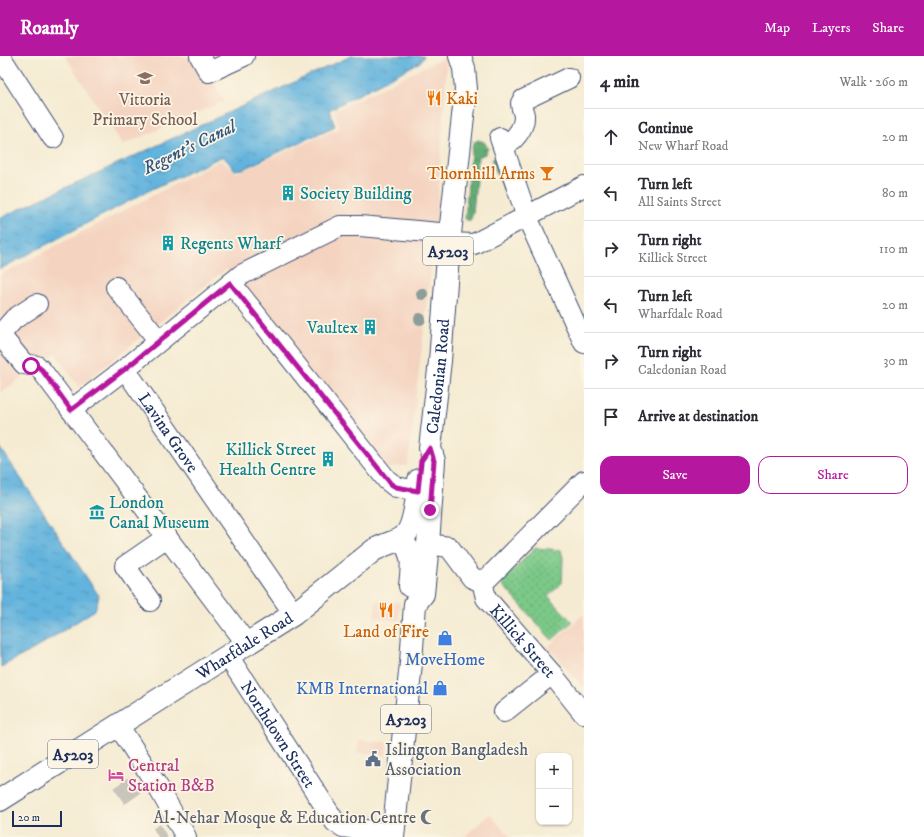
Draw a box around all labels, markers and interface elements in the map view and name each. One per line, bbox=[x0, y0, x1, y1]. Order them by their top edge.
text: Roamly bbox=[20, 17, 79, 40]
text: Map bbox=[764, 19, 790, 37]
text: Layers bbox=[812, 19, 850, 37]
text: Share bbox=[872, 19, 904, 37]
school or university icon: Vittoria Primary School bbox=[136, 69, 154, 87]
text: 4 min bbox=[600, 71, 639, 93]
text: Walk · 260 m bbox=[840, 74, 908, 90]
place label: Kaki bbox=[446, 88, 478, 110]
place label: Vittoria Primary School bbox=[92, 89, 198, 131]
restaurant icon: Kaki bbox=[425, 89, 443, 107]
water label: Regent's Canal bbox=[138, 115, 242, 180]
text: Continue bbox=[638, 119, 693, 138]
icon: ahead bbox=[600, 126, 622, 148]
text: 20 m bbox=[882, 129, 908, 145]
text: New Wharf Road bbox=[638, 138, 728, 154]
place label: Thornhill Arms bbox=[427, 163, 535, 185]
bar icon: Thornhill Arms bbox=[538, 164, 556, 182]
text: Turn left bbox=[638, 175, 692, 194]
icon: left bbox=[600, 182, 622, 204]
place label: Society Building bbox=[300, 183, 412, 205]
building icon: Society Building bbox=[279, 184, 297, 202]
text: 80 m bbox=[882, 185, 908, 201]
text: All Saints Street bbox=[638, 194, 721, 210]
text: Turn right bbox=[638, 231, 701, 250]
place label: Regents Wharf bbox=[180, 233, 284, 255]
building icon: Regents Wharf bbox=[159, 234, 177, 252]
road number: A5203 bbox=[423, 237, 473, 265]
icon: right bbox=[600, 238, 622, 260]
text: 110 m bbox=[879, 241, 908, 257]
text: Killick Street bbox=[638, 250, 707, 266]
text: Turn left bbox=[638, 287, 692, 306]
icon: left bbox=[600, 294, 622, 316]
text: 20 m bbox=[882, 297, 908, 313]
text: Wharfdale Road bbox=[638, 306, 723, 322]
place label: Vaultex bbox=[306, 317, 359, 339]
building icon: Vaultex bbox=[361, 318, 379, 336]
street label: Caledonian Road bbox=[422, 318, 455, 435]
text: Turn right bbox=[638, 343, 701, 362]
icon: right bbox=[600, 350, 622, 372]
text: 30 m bbox=[884, 353, 908, 369]
route start bbox=[22, 357, 40, 375]
text: Caledonian Road bbox=[638, 362, 726, 378]
street label: Lavina Grove bbox=[133, 389, 203, 477]
icon: arrive bbox=[600, 406, 622, 428]
text: Arrive at destination bbox=[638, 407, 758, 426]
place label: Killick Street Health Centre bbox=[219, 439, 317, 481]
building icon: Killick Street Health Centre bbox=[319, 450, 337, 468]
button: Save bbox=[600, 456, 750, 494]
button: Share bbox=[758, 456, 908, 494]
place label: London Canal Museum bbox=[109, 492, 210, 534]
route end bbox=[421, 501, 439, 519]
museum icon: London Canal Museum bbox=[88, 503, 106, 521]
street label: Killick Street bbox=[484, 600, 561, 683]
restaurant icon: Land of Fire bbox=[377, 601, 395, 619]
street label: Wharfdale Road bbox=[191, 607, 298, 686]
place label: Land of Fire bbox=[343, 621, 429, 643]
shop icon: MoveHome bbox=[436, 629, 454, 647]
place label: MoveHome bbox=[405, 649, 485, 671]
street label: Northdown Street bbox=[235, 677, 320, 793]
place label: KMB International bbox=[296, 678, 428, 700]
shop icon: KMB International bbox=[431, 679, 449, 697]
road number: A5203 bbox=[381, 705, 431, 733]
place label: Islington Bangladesh Association bbox=[385, 739, 528, 781]
road number: A5203 bbox=[48, 740, 98, 768]
public building icon: Islington Bangladesh Association bbox=[364, 750, 382, 768]
map controls bbox=[536, 753, 572, 825]
button: + bbox=[536, 753, 572, 789]
place label: Central Station B&B bbox=[128, 755, 215, 797]
hotel icon: Central Station B&B bbox=[107, 766, 125, 784]
button: − bbox=[536, 789, 572, 825]
place label: Al-Nehar Mosque & Education Centre bbox=[153, 807, 416, 829]
mosque icon: Al-Nehar Mosque & Education Centre bbox=[419, 808, 437, 826]
scale bar bbox=[12, 809, 62, 828]
text: 20 m bbox=[18, 811, 40, 825]

